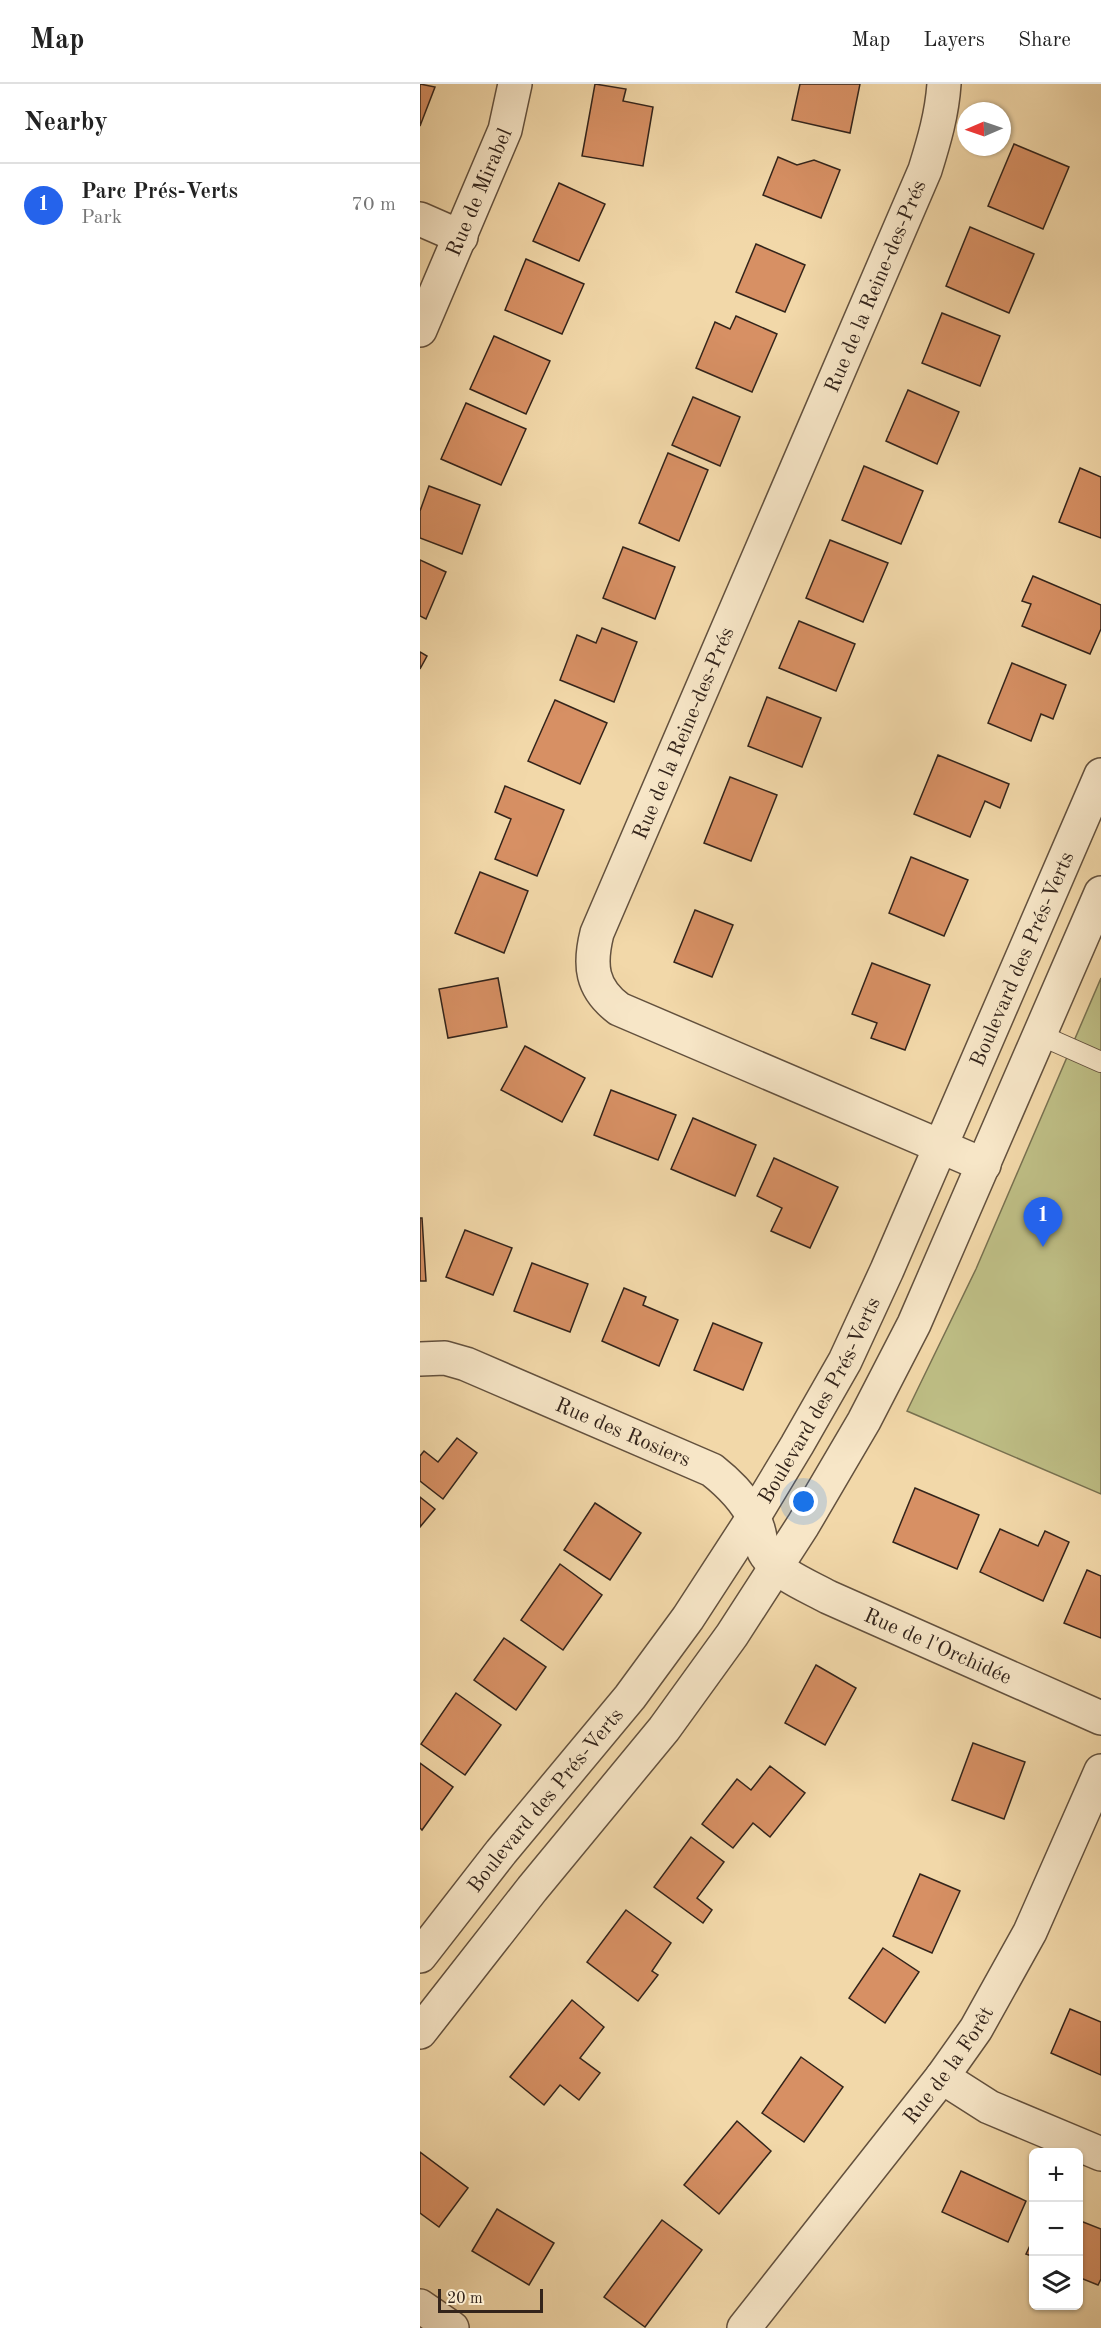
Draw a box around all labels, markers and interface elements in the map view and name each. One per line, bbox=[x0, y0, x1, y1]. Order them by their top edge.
text: Map bbox=[30, 27, 84, 55]
text: Map bbox=[851, 30, 890, 51]
text: Layers bbox=[923, 30, 985, 51]
text: Share bbox=[1018, 30, 1071, 51]
north arrow bbox=[957, 102, 1011, 156]
text: Nearby bbox=[24, 110, 108, 136]
street label: Rue de Mirabel bbox=[444, 125, 517, 260]
street label: Rue de la Reine-des-Prés bbox=[822, 177, 931, 396]
text: Parc Prés-Verts bbox=[81, 181, 238, 203]
text: 1 bbox=[38, 195, 49, 215]
text: 70 m bbox=[351, 195, 396, 215]
text: Park bbox=[81, 208, 122, 228]
street label: Rue de la Reine-des-Prés bbox=[630, 624, 739, 843]
street label: Boulevard des Prés-Verts bbox=[967, 849, 1079, 1070]
pin: 1 bbox=[1024, 1198, 1062, 1247]
street label: Boulevard des Prés-Verts bbox=[755, 1294, 885, 1508]
street label: Rue des Rosiers bbox=[552, 1395, 693, 1471]
your location bbox=[789, 1487, 818, 1516]
street label: Rue de l'Orchidée bbox=[860, 1605, 1014, 1689]
street label: Boulevard des Prés-Verts bbox=[465, 1705, 628, 1897]
street label: Rue de la Forêt bbox=[900, 2004, 998, 2129]
map controls bbox=[1029, 2148, 1083, 2310]
button: + bbox=[1029, 2148, 1083, 2202]
button: − bbox=[1029, 2202, 1083, 2256]
button: layers bbox=[1029, 2256, 1083, 2310]
scale bar bbox=[438, 2286, 543, 2314]
text: 20 m bbox=[447, 2291, 483, 2307]

